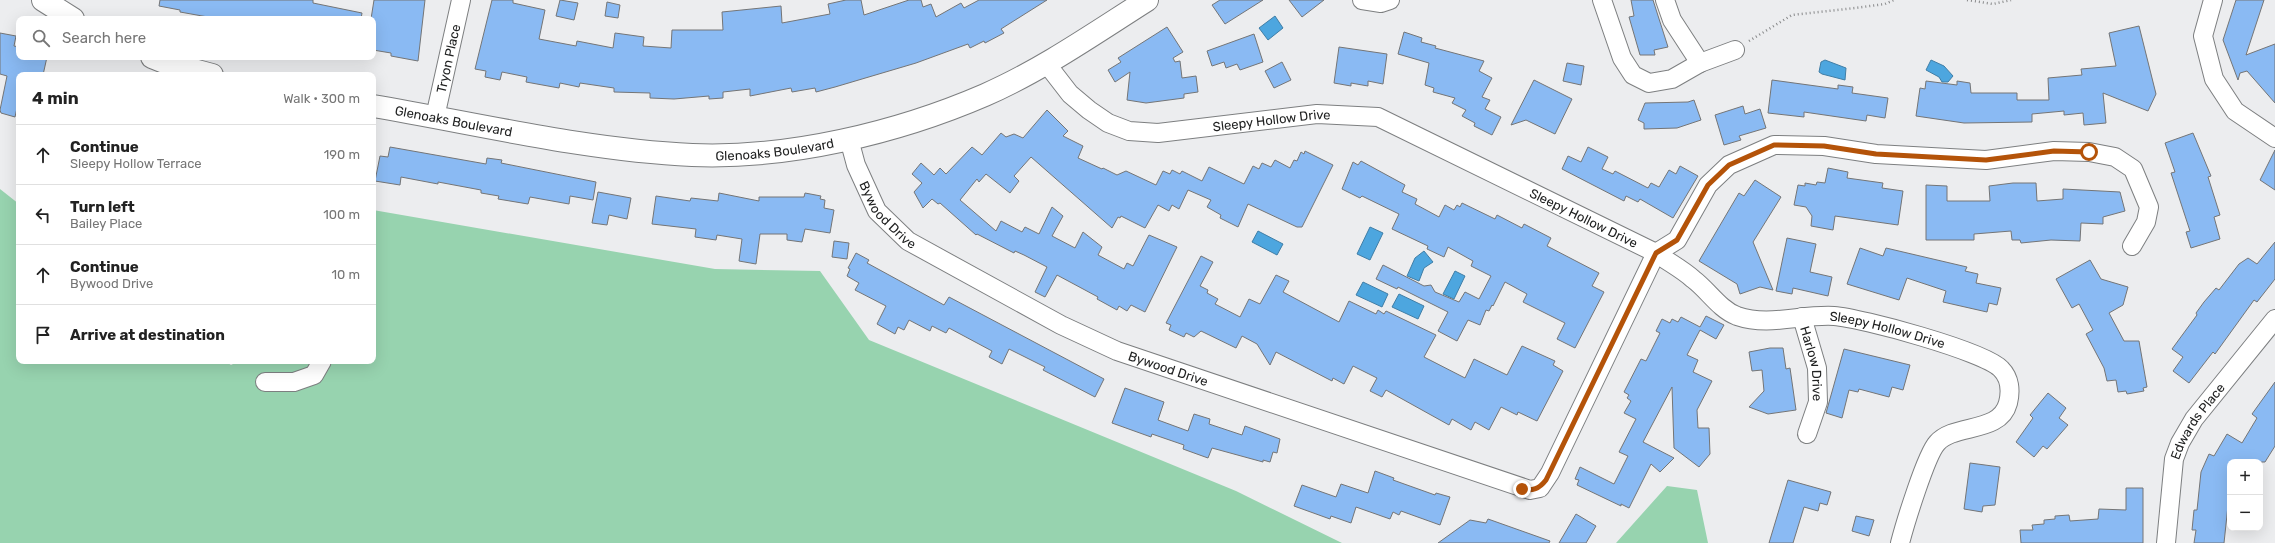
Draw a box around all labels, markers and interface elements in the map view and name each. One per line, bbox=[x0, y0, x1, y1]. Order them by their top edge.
search box bbox=[16, 16, 376, 60]
street label: Tryon Place bbox=[433, 23, 463, 94]
icon: search bbox=[30, 27, 52, 49]
text: Search here bbox=[62, 29, 146, 47]
text: 4 min bbox=[32, 88, 79, 108]
text: Walk · 300 m bbox=[283, 91, 360, 106]
street label: Glenoaks Boulevard bbox=[394, 102, 514, 139]
street label: Sleepy Hollow Drive bbox=[1212, 106, 1331, 134]
street label: Glenoaks Boulevard bbox=[715, 135, 835, 163]
text: Continue bbox=[70, 138, 139, 156]
route start bbox=[2080, 143, 2098, 161]
icon: ahead bbox=[32, 144, 54, 166]
text: 190 m bbox=[324, 147, 360, 162]
text: Sleepy Hollow Terrace bbox=[70, 156, 202, 171]
street label: Bywood Drive bbox=[857, 179, 919, 251]
street label: Sleepy Hollow Drive bbox=[1527, 185, 1640, 250]
text: Turn left bbox=[70, 198, 135, 216]
icon: left bbox=[32, 204, 54, 226]
text: 100 m bbox=[323, 207, 360, 222]
text: Bailey Place bbox=[70, 216, 142, 231]
text: Continue bbox=[70, 258, 139, 276]
icon: ahead bbox=[32, 264, 54, 286]
text: 10 m bbox=[331, 267, 360, 282]
text: Bywood Drive bbox=[70, 276, 153, 291]
street label: Sleepy Hollow Drive bbox=[1829, 308, 1947, 351]
icon: arrive bbox=[32, 324, 54, 346]
street label: Harlow Drive bbox=[1798, 324, 1825, 401]
text: Arrive at destination bbox=[70, 326, 225, 344]
street label: Bywood Drive bbox=[1126, 348, 1210, 389]
street label: Edwards Place bbox=[2167, 380, 2228, 461]
map controls bbox=[2227, 459, 2263, 531]
button: + bbox=[2227, 459, 2263, 495]
route end bbox=[1513, 480, 1531, 498]
button: − bbox=[2227, 495, 2263, 531]

